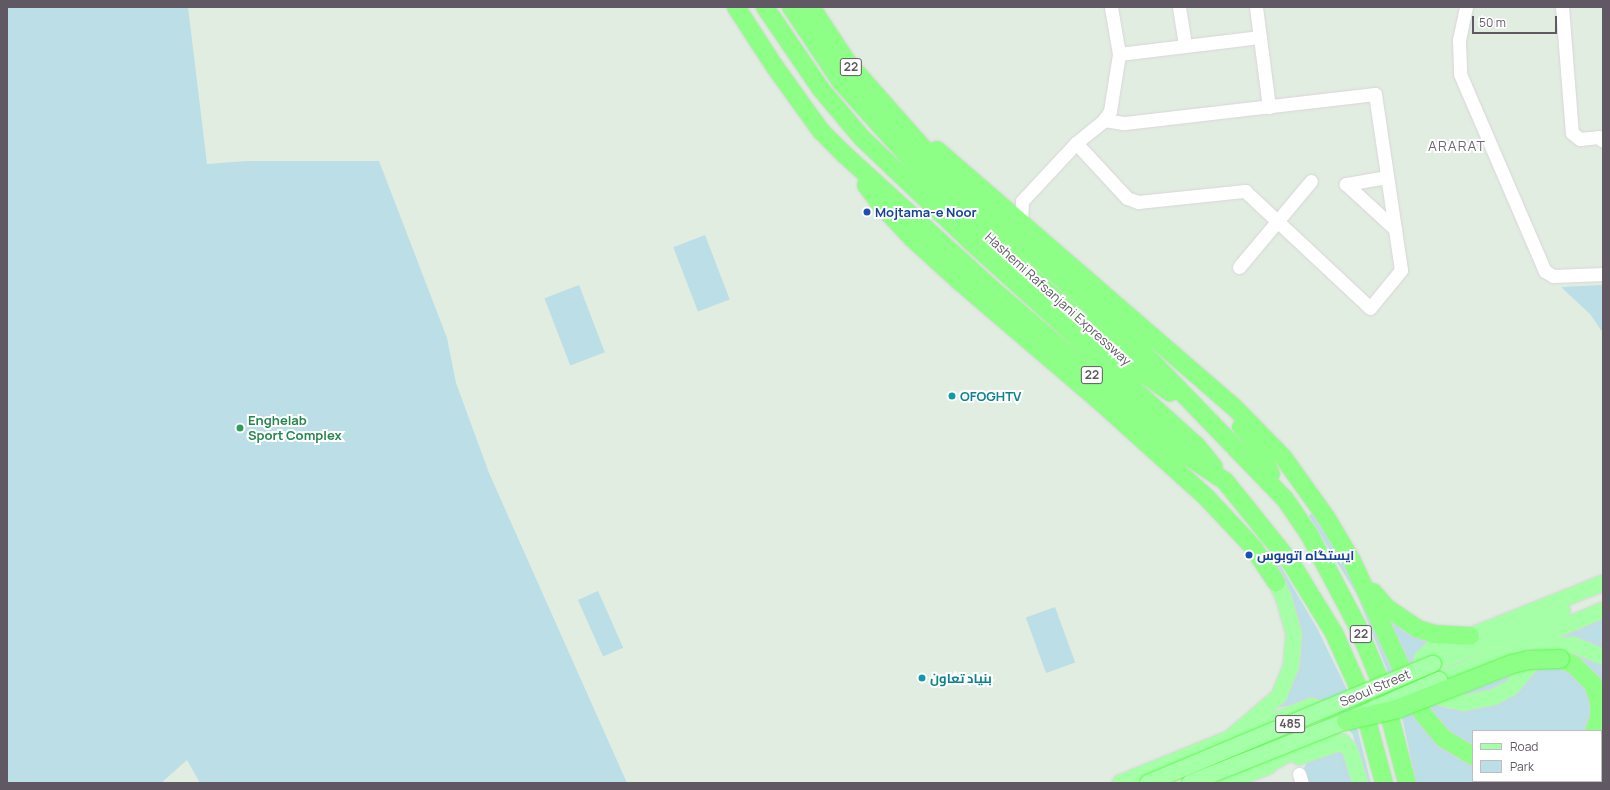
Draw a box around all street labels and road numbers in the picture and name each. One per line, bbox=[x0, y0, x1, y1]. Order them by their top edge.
road number: 22 bbox=[839, 57, 863, 77]
street label: Hashemi Rafsanjani Expressway bbox=[982, 229, 1134, 369]
road number: 22 bbox=[1080, 365, 1104, 385]
road number: 22 bbox=[1349, 624, 1373, 644]
street label: Seoul Street bbox=[1338, 666, 1412, 710]
road number: 485 bbox=[1275, 714, 1305, 734]

